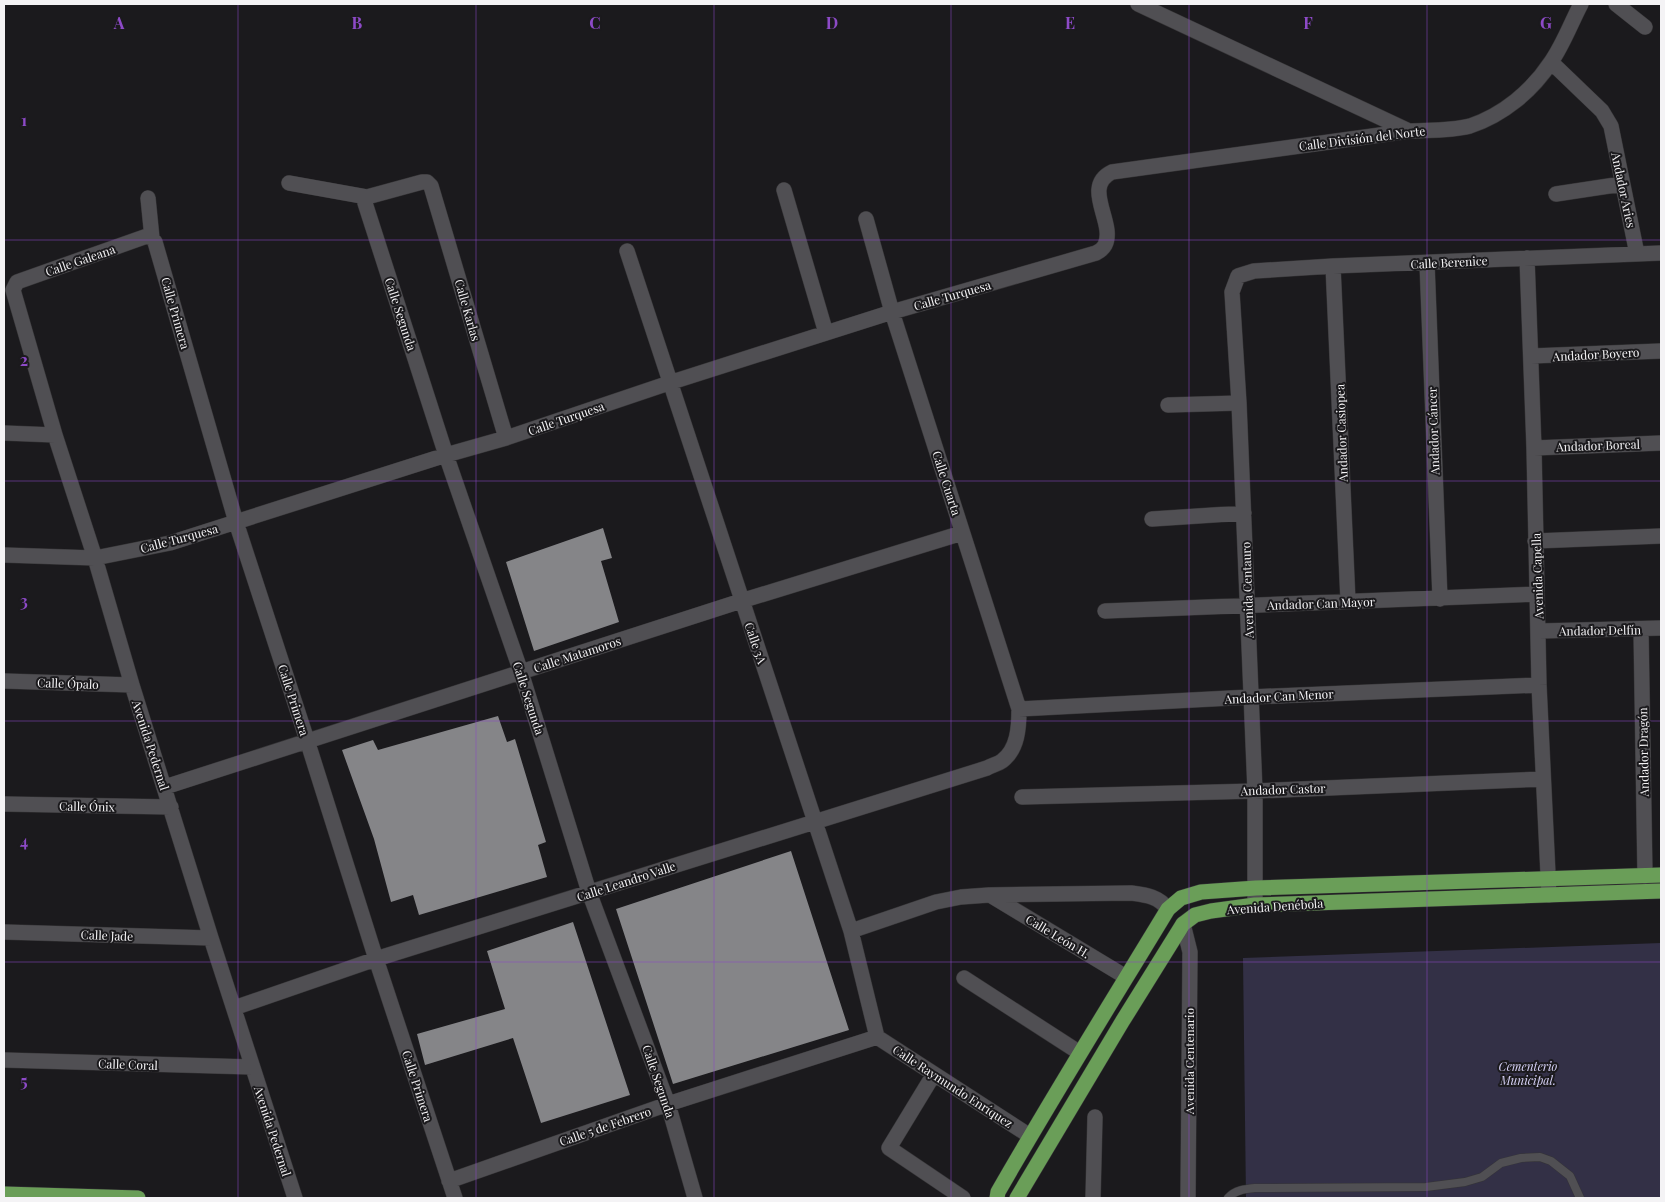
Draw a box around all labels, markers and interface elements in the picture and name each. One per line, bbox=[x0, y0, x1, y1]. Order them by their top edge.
text: A bbox=[113, 12, 125, 33]
text: B bbox=[352, 12, 363, 33]
text: C bbox=[589, 12, 601, 33]
text: D bbox=[826, 12, 838, 33]
text: E bbox=[1065, 12, 1075, 33]
text: F bbox=[1303, 12, 1313, 33]
text: G bbox=[1540, 12, 1552, 33]
text: 1 bbox=[21, 109, 27, 130]
street label: Calle División del Norte bbox=[1298, 122, 1426, 154]
street label: Andador Aries bbox=[1608, 150, 1640, 229]
street label: Calle Galeana bbox=[43, 241, 117, 279]
street label: Calle Berenice bbox=[1410, 252, 1488, 272]
street label: Calle Primera bbox=[158, 275, 194, 351]
street label: Calle Segunda bbox=[382, 275, 420, 353]
street label: Calle Turquesa bbox=[912, 276, 992, 314]
street label: Calle Karlas bbox=[452, 277, 484, 343]
street label: Andador Boyero bbox=[1551, 344, 1640, 364]
text: 2 bbox=[20, 349, 28, 370]
street label: Andador Casiopea bbox=[1331, 384, 1351, 483]
street label: Andador Cáncer bbox=[1423, 386, 1443, 476]
street label: Calle Turquesa bbox=[526, 397, 606, 439]
street label: Andador Boreal bbox=[1555, 436, 1641, 454]
street label: Calle Cuarta bbox=[929, 449, 965, 517]
street label: Calle Turquesa bbox=[138, 520, 220, 556]
street label: Avenida Capella bbox=[1528, 533, 1547, 620]
street label: Avenida Centauro bbox=[1237, 541, 1257, 639]
text: 3 bbox=[20, 590, 28, 611]
street label: Andador Can Mayor bbox=[1266, 593, 1376, 613]
street label: Calle 3A bbox=[741, 620, 771, 666]
street label: Andador Delfín bbox=[1558, 621, 1641, 639]
street label: Calle Matamoros bbox=[531, 632, 623, 676]
street label: Calle Segunda bbox=[510, 659, 548, 737]
street label: Calle Primera bbox=[275, 662, 313, 738]
street label: Calle Ópalo bbox=[37, 674, 100, 692]
street label: Andador Can Menor bbox=[1223, 685, 1335, 707]
street label: Avenida Pedernal bbox=[129, 697, 173, 793]
street label: Andador Dragón bbox=[1634, 707, 1652, 798]
street label: Andador Castor bbox=[1239, 779, 1326, 799]
street label: Calle Ónix bbox=[59, 798, 116, 814]
text: 4 bbox=[20, 830, 28, 851]
street label: Calle Leandro Valle bbox=[574, 857, 678, 905]
street label: Avenida Denébola bbox=[1225, 895, 1324, 917]
street label: Calle León H. bbox=[1023, 911, 1093, 961]
street label: Calle Jade bbox=[80, 926, 134, 944]
street label: Avenida Centenario bbox=[1181, 1007, 1197, 1115]
street label: Calle Raymundo Enríquez bbox=[890, 1041, 1016, 1131]
street label: Calle Segunda bbox=[639, 1042, 679, 1120]
street label: Calle Primera bbox=[399, 1048, 437, 1124]
street label: Calle Coral bbox=[98, 1055, 159, 1073]
park label: Cementerio Municipal. bbox=[1499, 1058, 1558, 1088]
text: 5 bbox=[20, 1070, 28, 1091]
street label: Avenida Pedernal bbox=[251, 1083, 295, 1179]
street label: Calle 5 de Febrero bbox=[557, 1103, 653, 1149]

